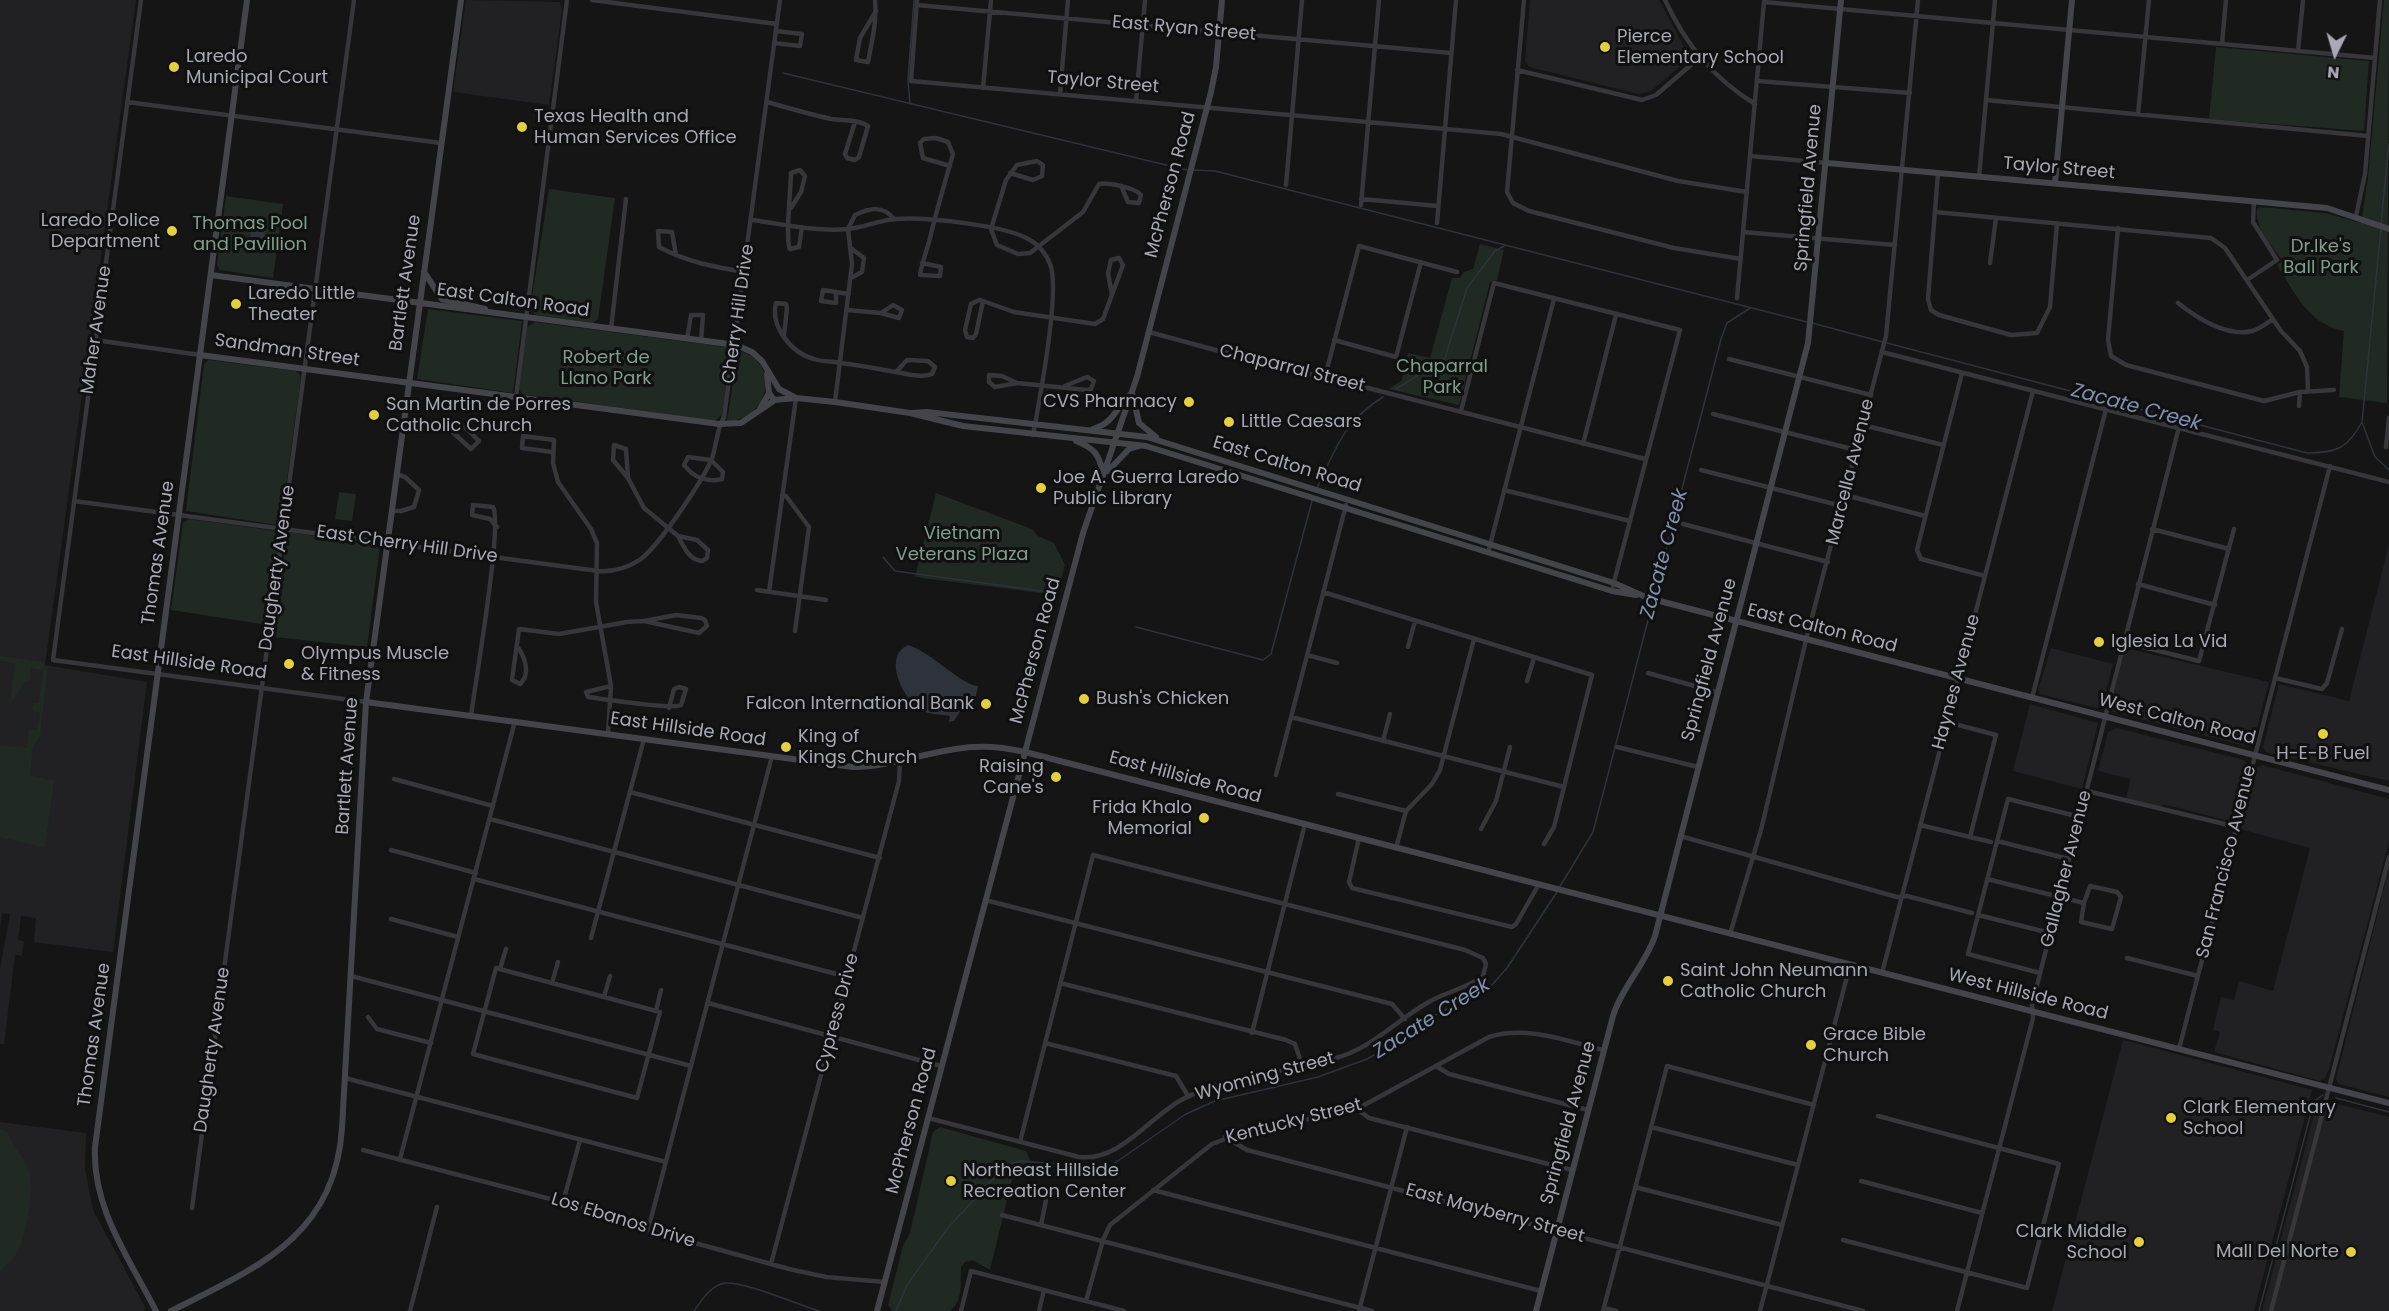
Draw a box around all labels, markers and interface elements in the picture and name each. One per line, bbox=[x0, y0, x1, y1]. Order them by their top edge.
street label: East Ryan Street bbox=[1111, 12, 1257, 46]
north arrow bbox=[2305, 24, 2365, 84]
place label: Pierce Elementary School bbox=[1617, 26, 1784, 68]
marker: Pierce Elementary School bbox=[1598, 40, 1612, 54]
place label: Laredo Municipal Court bbox=[186, 46, 328, 88]
marker: Laredo Municipal Court bbox=[167, 60, 181, 74]
text: N bbox=[2326, 60, 2340, 84]
street label: Taylor Street bbox=[1046, 67, 1160, 99]
street label: Springfield Avenue bbox=[1791, 103, 1827, 273]
place label: Texas Health and Human Services Office bbox=[534, 106, 737, 148]
street label: McPherson Road bbox=[1141, 110, 1201, 260]
marker: Texas Health and Human Services Office bbox=[515, 120, 529, 134]
street label: Taylor Street bbox=[2002, 153, 2116, 185]
place label: Laredo Police Department bbox=[41, 210, 160, 252]
park label: Thomas Pool and Pavillion bbox=[192, 213, 308, 256]
street label: Bartlett Avenue bbox=[386, 213, 426, 353]
marker: Laredo Police Department bbox=[165, 224, 179, 238]
park label: Dr.Ike's Ball Park bbox=[2283, 236, 2359, 278]
street label: Cherry Hill Drive bbox=[719, 243, 759, 385]
street label: Maher Avenue bbox=[77, 264, 117, 396]
street label: East Calton Road bbox=[435, 280, 591, 322]
place label: Laredo Little Theater bbox=[248, 283, 355, 326]
marker: Laredo Little Theater bbox=[229, 297, 243, 311]
street label: Sandman Street bbox=[213, 330, 361, 372]
street label: Chaparral Street bbox=[1217, 340, 1367, 398]
park label: Robert de Llano Park bbox=[561, 347, 651, 389]
park label: Chaparral Park bbox=[1396, 356, 1488, 398]
water label: Zacate Creek bbox=[2068, 379, 2204, 437]
place label: CVS Pharmacy bbox=[1043, 391, 1177, 413]
place label: San Martin de Porres Catholic Church bbox=[386, 394, 571, 436]
marker: CVS Pharmacy bbox=[1182, 395, 1196, 409]
street label: Marcella Avenue bbox=[1822, 397, 1880, 547]
marker: San Martin de Porres Catholic Church bbox=[367, 408, 381, 422]
place label: Little Caesars bbox=[1241, 411, 1362, 433]
marker: Little Caesars bbox=[1222, 415, 1236, 429]
street label: East Calton Road bbox=[1210, 432, 1364, 498]
place label: Joe A. Guerra Laredo Public Library bbox=[1053, 467, 1239, 510]
street label: Thomas Avenue bbox=[138, 480, 180, 626]
marker: Joe A. Guerra Laredo Public Library bbox=[1034, 481, 1048, 495]
street label: Daugherty Avenue bbox=[256, 484, 300, 652]
water label: Zacate Creek bbox=[1636, 486, 1694, 622]
street label: East Cherry Hill Drive bbox=[315, 522, 499, 568]
park label: Vietnam Veterans Plaza bbox=[895, 523, 1029, 566]
street label: McPherson Road bbox=[1006, 576, 1066, 726]
street label: Springfield Avenue bbox=[1678, 576, 1742, 744]
street label: East Calton Road bbox=[1745, 600, 1899, 658]
street label: Haynes Avenue bbox=[1929, 612, 1985, 752]
place label: Iglesia La Vid bbox=[2111, 631, 2227, 653]
marker: Iglesia La Vid bbox=[2092, 635, 2106, 649]
street label: East Hillside Road bbox=[110, 641, 268, 685]
place label: Olympus Muscle & Fitness bbox=[301, 643, 449, 686]
marker: Olympus Muscle & Fitness bbox=[282, 657, 296, 671]
place label: Bush's Chicken bbox=[1096, 688, 1229, 710]
street label: West Calton Road bbox=[2096, 690, 2258, 750]
marker: Bush's Chicken bbox=[1077, 692, 1091, 706]
place label: Falcon International Bank bbox=[746, 693, 974, 715]
street label: Bartlett Avenue bbox=[332, 697, 364, 835]
marker: Falcon International Bank bbox=[979, 697, 993, 711]
street label: East Hillside Road bbox=[609, 708, 767, 752]
place label: King of Kings Church bbox=[798, 726, 917, 768]
marker: H-E-B Fuel bbox=[2316, 727, 2330, 741]
marker: King of Kings Church bbox=[779, 740, 793, 754]
place label: H-E-B Fuel bbox=[2276, 743, 2370, 765]
street label: East Hillside Road bbox=[1107, 747, 1263, 809]
place label: Raising Cane's bbox=[979, 756, 1044, 798]
street label: San Francisco Avenue bbox=[2193, 763, 2261, 961]
marker: Raising Cane's bbox=[1049, 770, 1063, 784]
street label: Gallagher Avenue bbox=[2037, 788, 2097, 950]
place label: Frida Khalo Memorial bbox=[1092, 797, 1192, 840]
marker: Frida Khalo Memorial bbox=[1197, 811, 1211, 825]
street label: Cypress Drive bbox=[812, 951, 864, 1075]
place label: Saint John Neumann Catholic Church bbox=[1680, 960, 1868, 1002]
street label: Thomas Avenue bbox=[74, 962, 116, 1108]
street label: West Hillside Road bbox=[1946, 965, 2110, 1025]
street label: Daugherty Avenue bbox=[191, 966, 235, 1134]
water label: Zacate Creek bbox=[1369, 973, 1495, 1065]
marker: Saint John Neumann Catholic Church bbox=[1661, 974, 1675, 988]
place label: Grace Bible Church bbox=[1823, 1024, 1926, 1066]
marker: Grace Bible Church bbox=[1804, 1038, 1818, 1052]
street label: Springfield Avenue bbox=[1537, 1039, 1601, 1207]
street label: McPherson Road bbox=[882, 1046, 942, 1196]
street label: Wyoming Street bbox=[1193, 1048, 1337, 1106]
street label: Kentucky Street bbox=[1224, 1095, 1364, 1149]
place label: Clark Elementary School bbox=[2183, 1097, 2336, 1140]
marker: Clark Elementary School bbox=[2164, 1111, 2178, 1125]
place label: Northeast Hillside Recreation Center bbox=[963, 1160, 1126, 1202]
marker: Northeast Hillside Recreation Center bbox=[944, 1174, 958, 1188]
street label: East Mayberry Street bbox=[1403, 1180, 1587, 1248]
street label: Los Ebanos Drive bbox=[548, 1189, 698, 1253]
place label: Clark Middle School bbox=[2016, 1221, 2127, 1264]
marker: Clark Middle School bbox=[2132, 1235, 2146, 1249]
place label: Mall Del Norte bbox=[2216, 1241, 2339, 1263]
marker: Mall Del Norte bbox=[2344, 1245, 2358, 1259]

